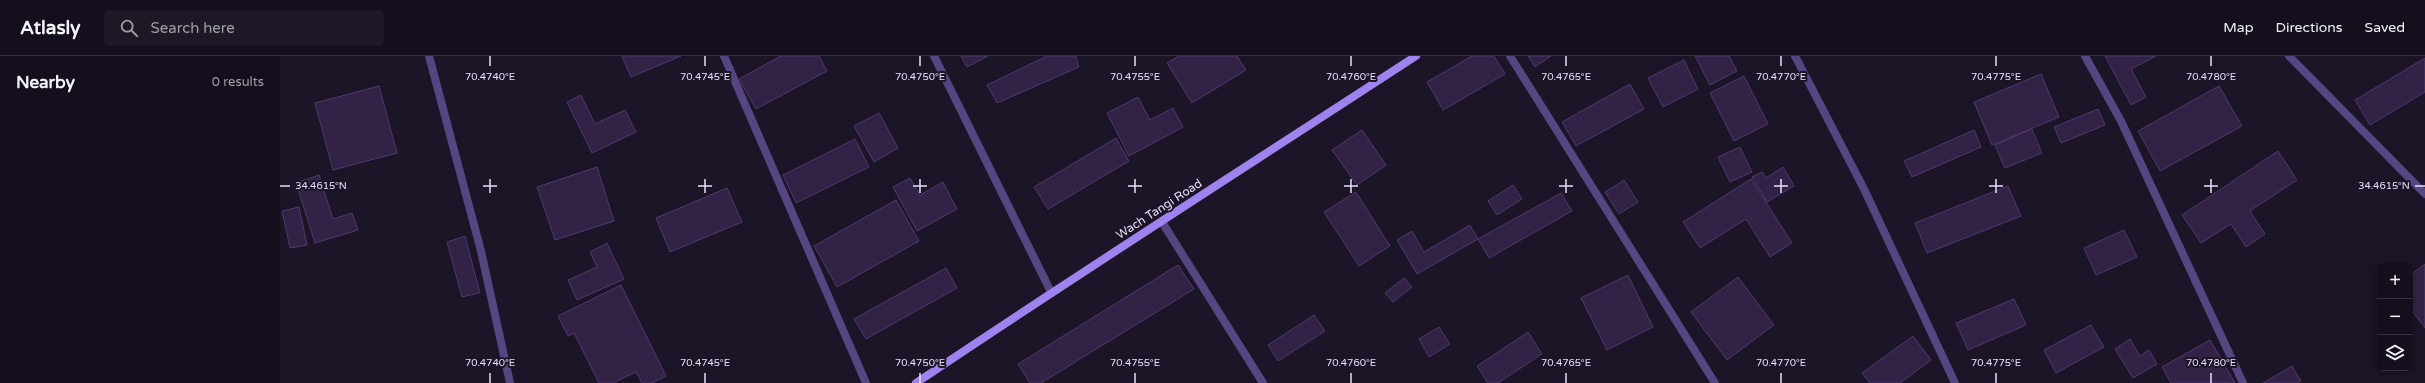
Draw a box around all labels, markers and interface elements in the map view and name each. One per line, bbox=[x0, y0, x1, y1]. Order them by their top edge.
search box bbox=[104, 10, 384, 46]
text: Atlasly bbox=[20, 17, 80, 39]
icon: search bbox=[118, 17, 140, 39]
text: Search here bbox=[150, 19, 235, 37]
text: Map bbox=[2223, 19, 2254, 36]
text: Directions bbox=[2276, 19, 2343, 36]
text: Saved bbox=[2365, 19, 2405, 36]
text: 70.4740°E bbox=[465, 71, 515, 83]
text: 70.4745°E bbox=[680, 71, 730, 83]
text: 70.4750°E bbox=[895, 71, 945, 83]
text: 70.4755°E bbox=[1110, 71, 1160, 83]
text: 70.4760°E bbox=[1326, 71, 1376, 83]
text: 70.4765°E bbox=[1541, 71, 1591, 83]
text: 70.4770°E bbox=[1756, 71, 1806, 83]
text: 70.4775°E bbox=[1971, 71, 2021, 83]
text: 70.4780°E bbox=[2186, 71, 2236, 83]
text: Nearby bbox=[16, 72, 75, 93]
text: 0 results bbox=[212, 74, 264, 90]
street label: Wach Tangi Road bbox=[1113, 176, 1205, 242]
text: 34.4615°N bbox=[295, 180, 347, 192]
text: 34.4615°N bbox=[2358, 180, 2410, 192]
map controls bbox=[2377, 263, 2413, 371]
button: + bbox=[2377, 263, 2413, 299]
button: − bbox=[2377, 299, 2413, 335]
button: layers bbox=[2377, 335, 2413, 371]
text: 70.4740°E bbox=[465, 357, 515, 369]
text: 70.4745°E bbox=[680, 357, 730, 369]
text: 70.4750°E bbox=[895, 357, 945, 369]
text: 70.4755°E bbox=[1110, 357, 1160, 369]
text: 70.4760°E bbox=[1326, 357, 1376, 369]
text: 70.4765°E bbox=[1541, 357, 1591, 369]
text: 70.4770°E bbox=[1756, 357, 1806, 369]
text: 70.4775°E bbox=[1971, 357, 2021, 369]
text: 70.4780°E bbox=[2186, 357, 2236, 369]

